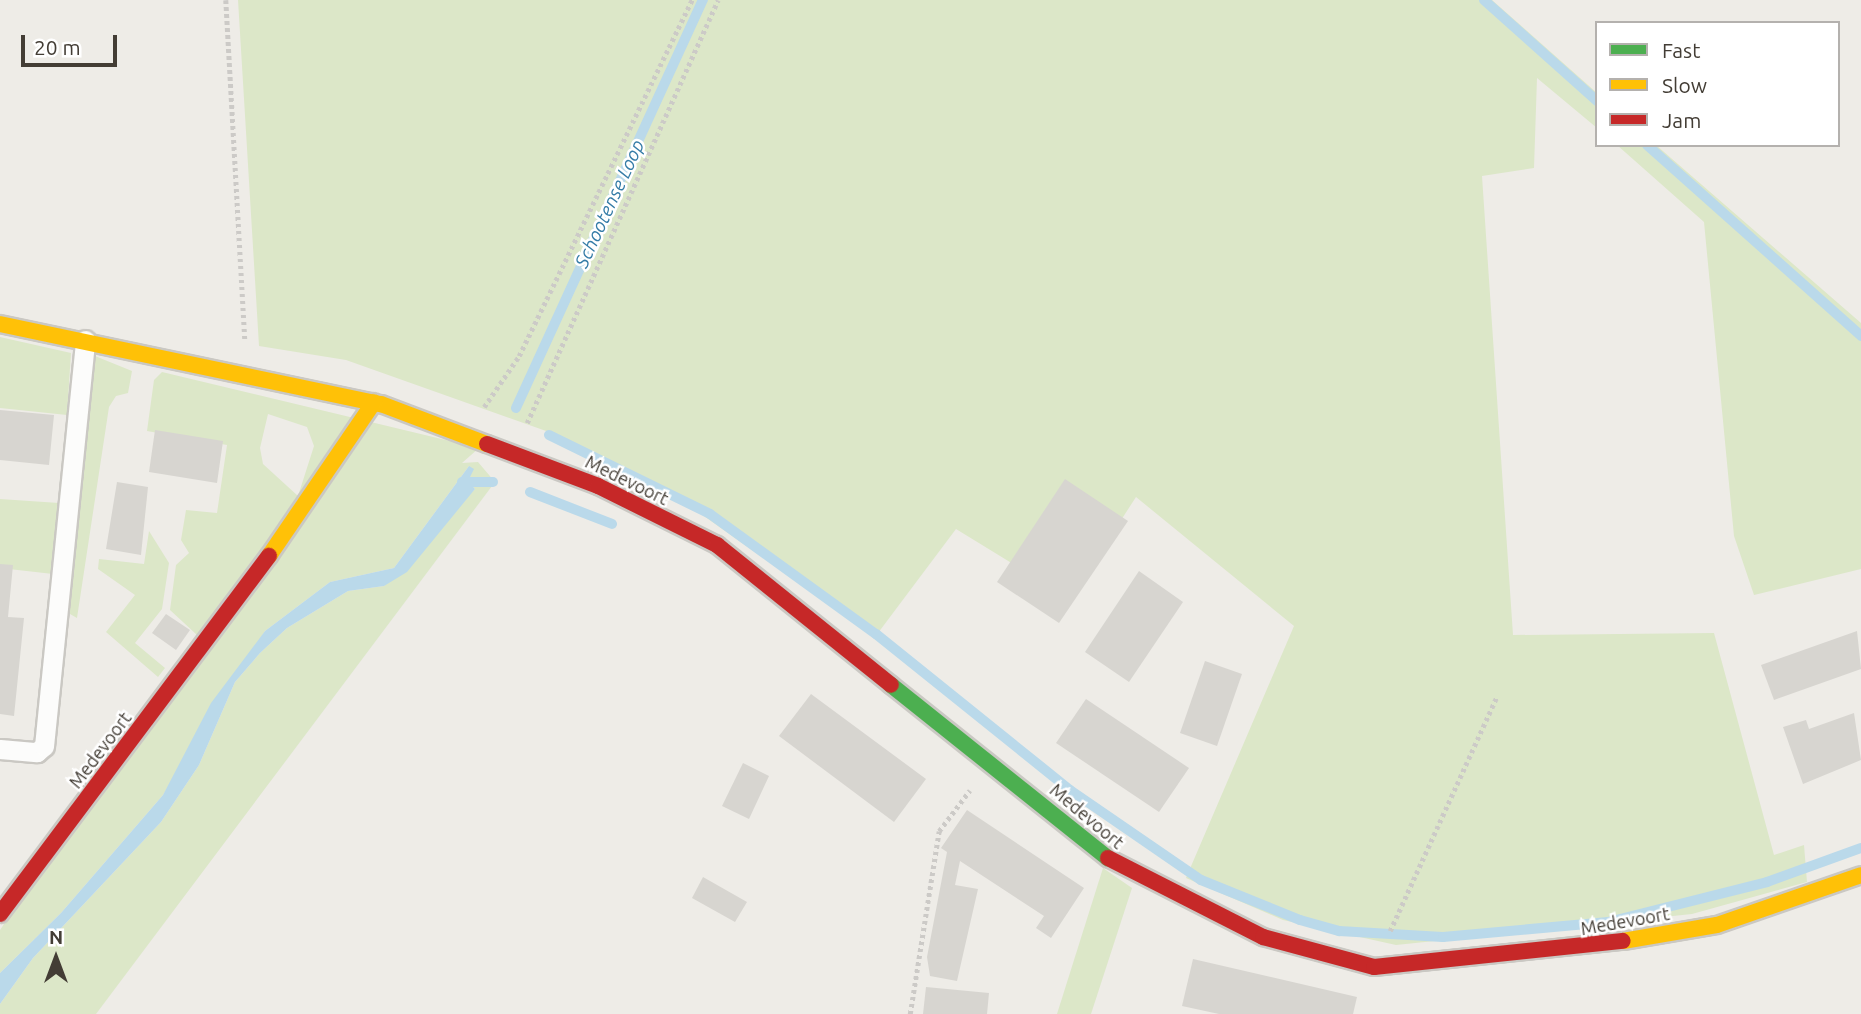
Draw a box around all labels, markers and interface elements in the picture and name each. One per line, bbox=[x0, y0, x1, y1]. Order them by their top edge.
scale bar bbox=[24, 21, 121, 65]
legend bbox=[1595, 21, 1840, 147]
text: 20 m bbox=[34, 35, 81, 59]
text: Fast bbox=[1662, 38, 1700, 62]
text: Slow bbox=[1662, 73, 1707, 97]
text: Jam bbox=[1662, 108, 1701, 132]
water label: Schootense Loop bbox=[570, 137, 650, 271]
street label: Medevoort bbox=[582, 451, 672, 509]
street label: Medevoort bbox=[64, 708, 136, 792]
street label: Medevoort bbox=[1046, 779, 1128, 853]
street label: Medevoort bbox=[1579, 903, 1671, 939]
north arrow bbox=[21, 923, 91, 993]
text: N bbox=[49, 926, 63, 948]

